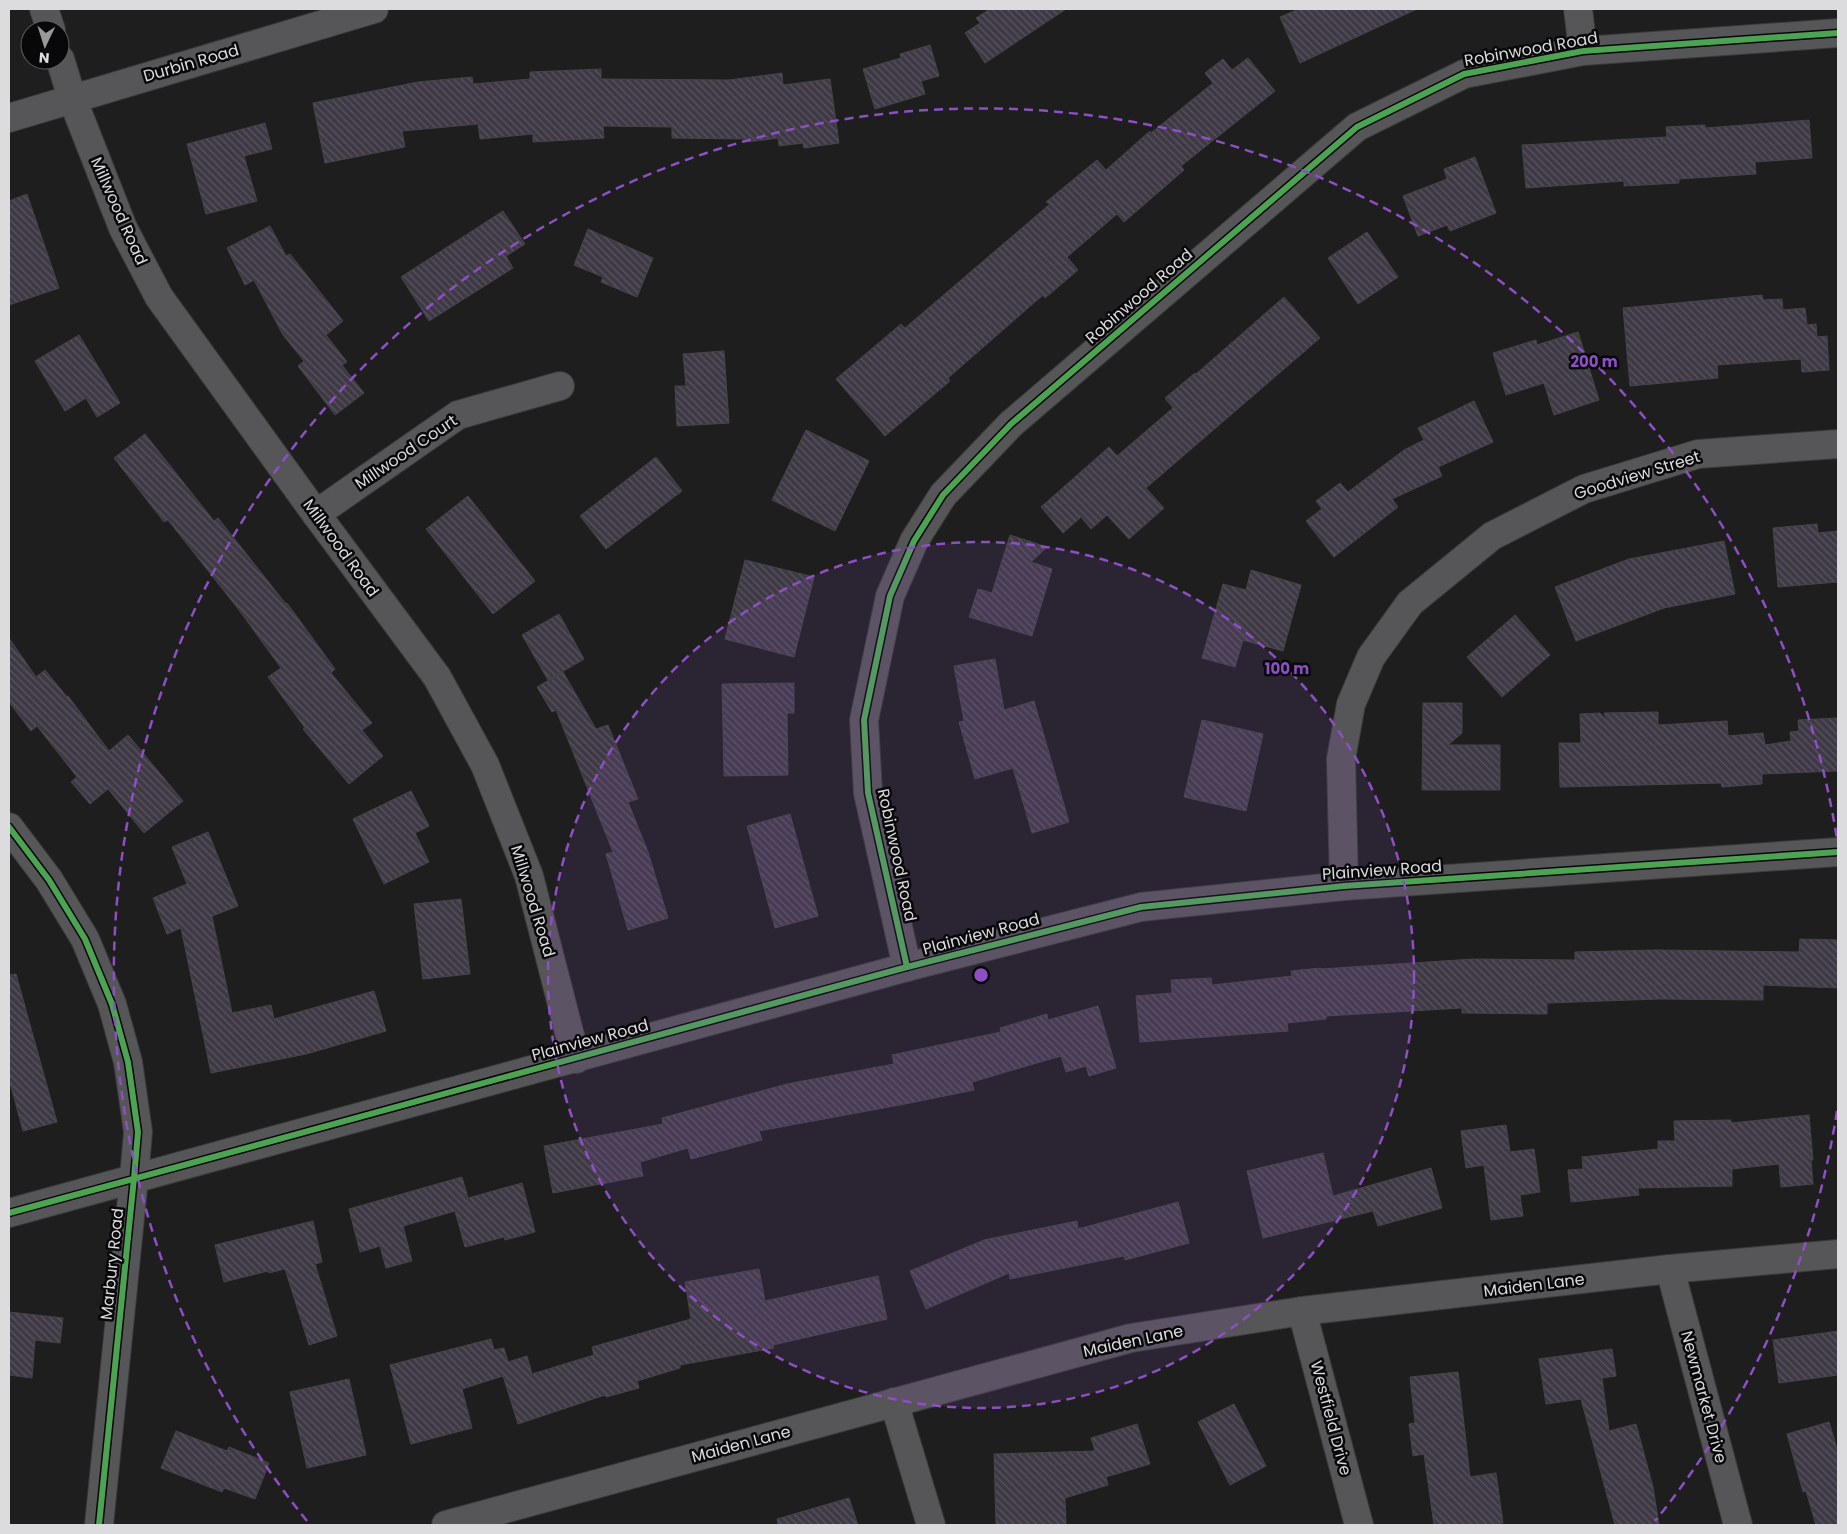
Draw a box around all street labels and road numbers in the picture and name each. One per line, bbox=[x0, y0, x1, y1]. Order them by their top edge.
street label: Robinwood Road bbox=[1462, 26, 1600, 72]
street label: Durbin Road bbox=[141, 38, 241, 88]
street label: Millwood Road bbox=[85, 153, 153, 269]
street label: Robinwood Road bbox=[1080, 243, 1198, 349]
street label: Millwood Court bbox=[350, 409, 462, 495]
street label: Goodview Street bbox=[1571, 445, 1703, 505]
street label: Millwood Road bbox=[298, 494, 384, 602]
street label: Robinwood Road bbox=[872, 786, 922, 924]
street label: Millwood Road bbox=[505, 842, 561, 960]
street label: Plainview Road bbox=[1321, 854, 1443, 886]
street label: Plainview Road bbox=[920, 907, 1042, 961]
street label: Plainview Road bbox=[529, 1013, 651, 1067]
street label: Marbury Road bbox=[95, 1207, 129, 1321]
street label: Maiden Lane bbox=[1482, 1267, 1586, 1303]
street label: Maiden Lane bbox=[1081, 1319, 1185, 1363]
street label: Newmarket Drive bbox=[1675, 1328, 1733, 1466]
street label: Westfield Drive bbox=[1305, 1358, 1357, 1478]
street label: Maiden Lane bbox=[689, 1420, 793, 1468]

